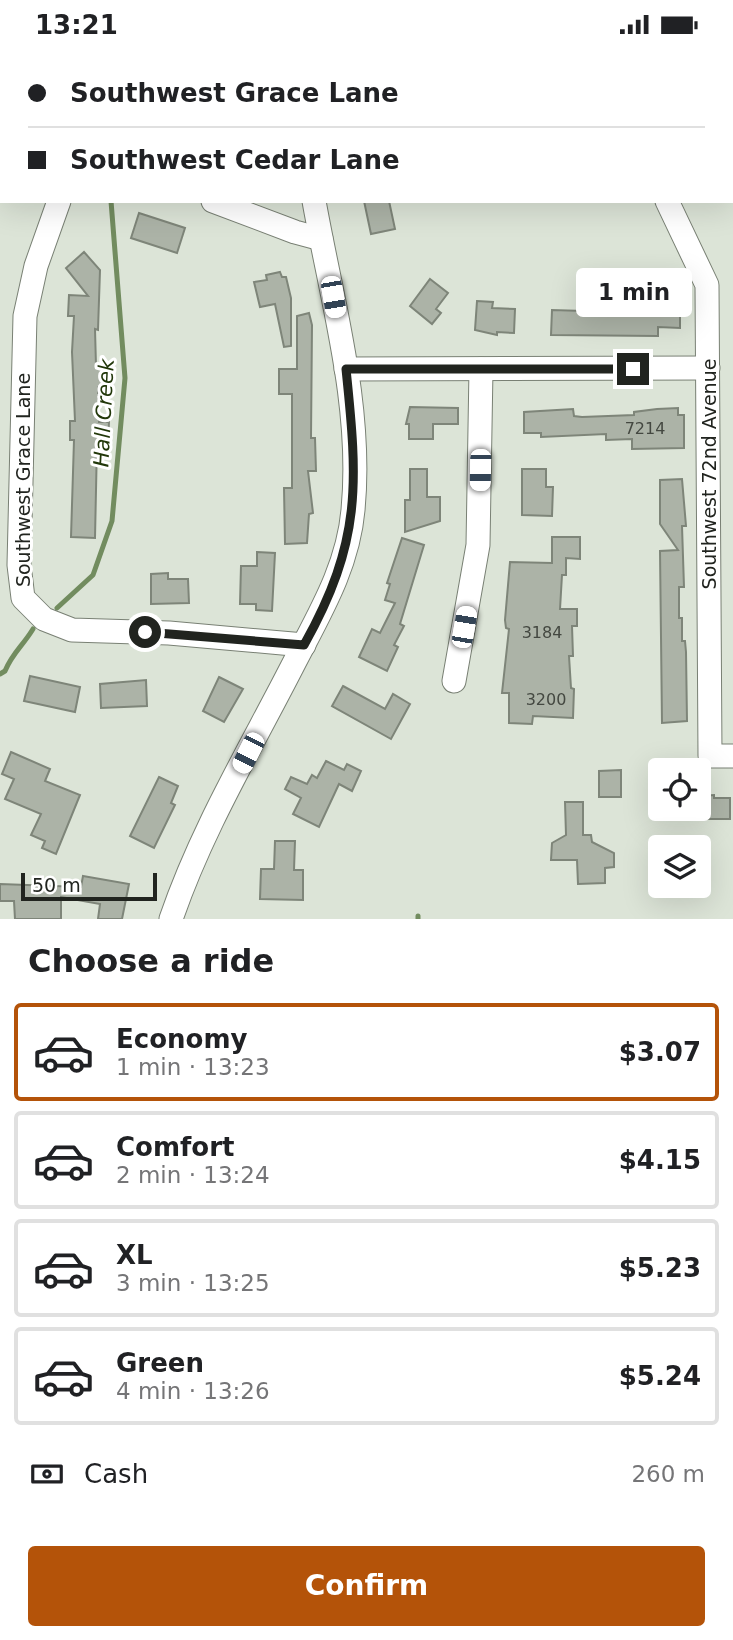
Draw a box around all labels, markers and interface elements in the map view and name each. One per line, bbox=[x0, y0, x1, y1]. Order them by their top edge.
text: 13:21 bbox=[35, 10, 118, 40]
text: Southwest Grace Lane bbox=[70, 78, 399, 108]
text: Southwest Cedar Lane bbox=[70, 145, 400, 175]
callout: 1 min bbox=[575, 267, 691, 317]
car bbox=[320, 274, 347, 320]
text: 1 min bbox=[598, 279, 670, 305]
route end bbox=[617, 353, 649, 385]
water label: Hall Creek bbox=[89, 357, 119, 468]
street label: Southwest 72nd Avenue bbox=[698, 359, 720, 589]
street label: Southwest Grace Lane bbox=[12, 373, 34, 587]
house number: 7214 bbox=[625, 419, 665, 438]
car bbox=[470, 449, 491, 491]
car bbox=[451, 604, 478, 650]
route start bbox=[129, 616, 161, 648]
house number: 3184 bbox=[522, 623, 562, 642]
house number: 3200 bbox=[526, 690, 566, 709]
car bbox=[230, 730, 267, 776]
map controls bbox=[648, 758, 711, 898]
button: locate bbox=[648, 758, 711, 821]
button: layers bbox=[648, 835, 711, 898]
scale bar bbox=[21, 870, 158, 902]
text: 50 m bbox=[32, 874, 81, 896]
text: Choose a ride bbox=[28, 942, 274, 980]
icon: car bbox=[32, 1021, 95, 1084]
text: Economy bbox=[116, 1024, 247, 1054]
text: $3.07 bbox=[619, 1037, 701, 1067]
text: 1 min · 13:23 bbox=[116, 1054, 270, 1080]
icon: car bbox=[32, 1129, 95, 1192]
text: Comfort bbox=[116, 1132, 234, 1162]
text: $4.15 bbox=[619, 1145, 701, 1175]
text: 2 min · 13:24 bbox=[116, 1162, 270, 1188]
icon: car bbox=[32, 1237, 95, 1300]
text: XL bbox=[116, 1240, 153, 1270]
text: $5.23 bbox=[619, 1253, 701, 1283]
text: 3 min · 13:25 bbox=[116, 1270, 270, 1296]
icon: car bbox=[32, 1345, 95, 1408]
text: Green bbox=[116, 1348, 204, 1378]
text: $5.24 bbox=[619, 1361, 701, 1391]
text: 4 min · 13:26 bbox=[116, 1378, 270, 1404]
icon: cash bbox=[28, 1455, 66, 1493]
text: Cash bbox=[84, 1459, 148, 1489]
text: 260 m bbox=[631, 1461, 705, 1487]
button: Confirm bbox=[28, 1546, 705, 1626]

